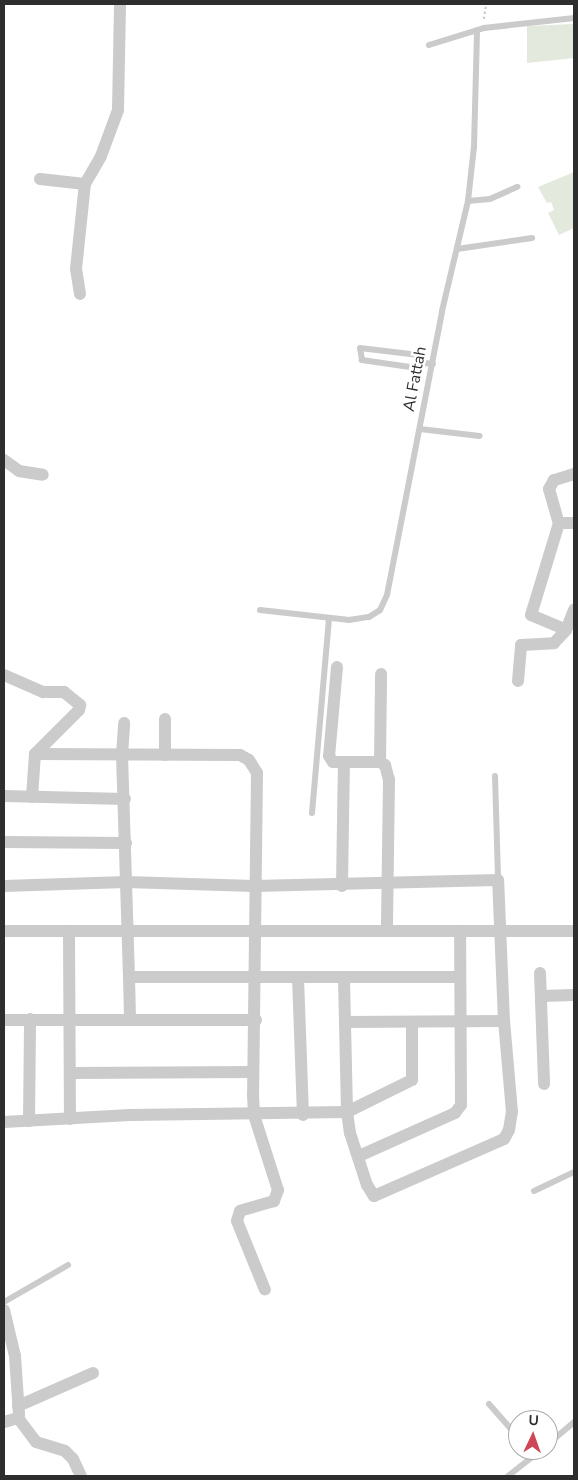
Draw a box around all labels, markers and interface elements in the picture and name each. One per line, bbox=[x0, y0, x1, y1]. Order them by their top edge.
street label: Al Fattah bbox=[399, 345, 431, 413]
north arrow bbox=[508, 1410, 558, 1460]
text: U bbox=[528, 1411, 539, 1430]

